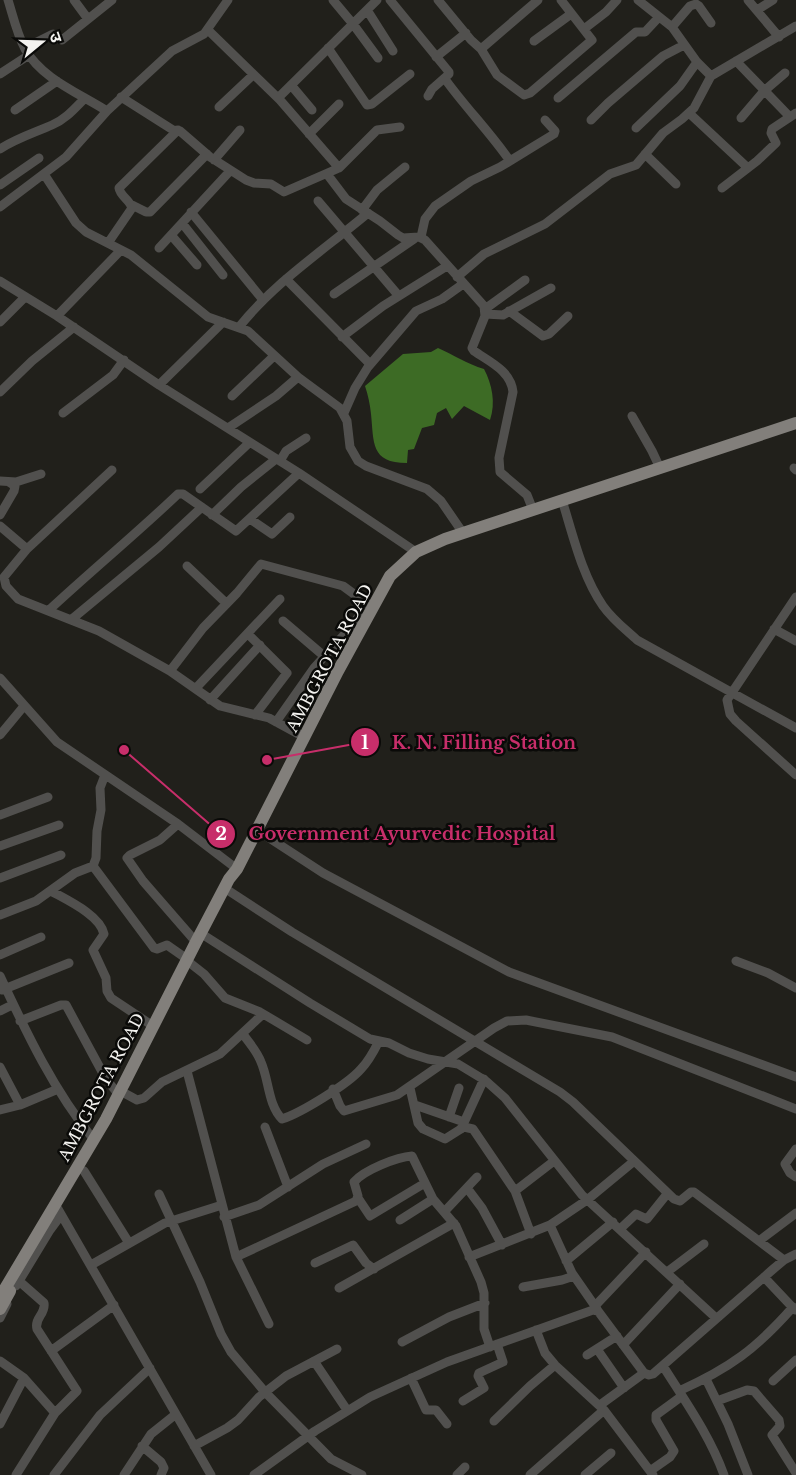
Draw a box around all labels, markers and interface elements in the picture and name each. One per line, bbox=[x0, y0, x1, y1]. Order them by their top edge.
north arrow bbox=[12, 12, 72, 72]
text: उ bbox=[45, 29, 67, 45]
street label: AMBGROTA ROAD bbox=[281, 581, 376, 736]
callout: K. N. Filling Station bbox=[350, 724, 588, 760]
text: 1 bbox=[361, 732, 369, 754]
text: K. N. Filling Station bbox=[392, 732, 576, 754]
callout: Government Ayurvedic Hospital bbox=[206, 816, 567, 852]
text: 2 bbox=[215, 823, 227, 845]
text: Government Ayurvedic Hospital bbox=[249, 823, 556, 845]
street label: AMBGROTA ROAD bbox=[53, 1010, 148, 1165]

